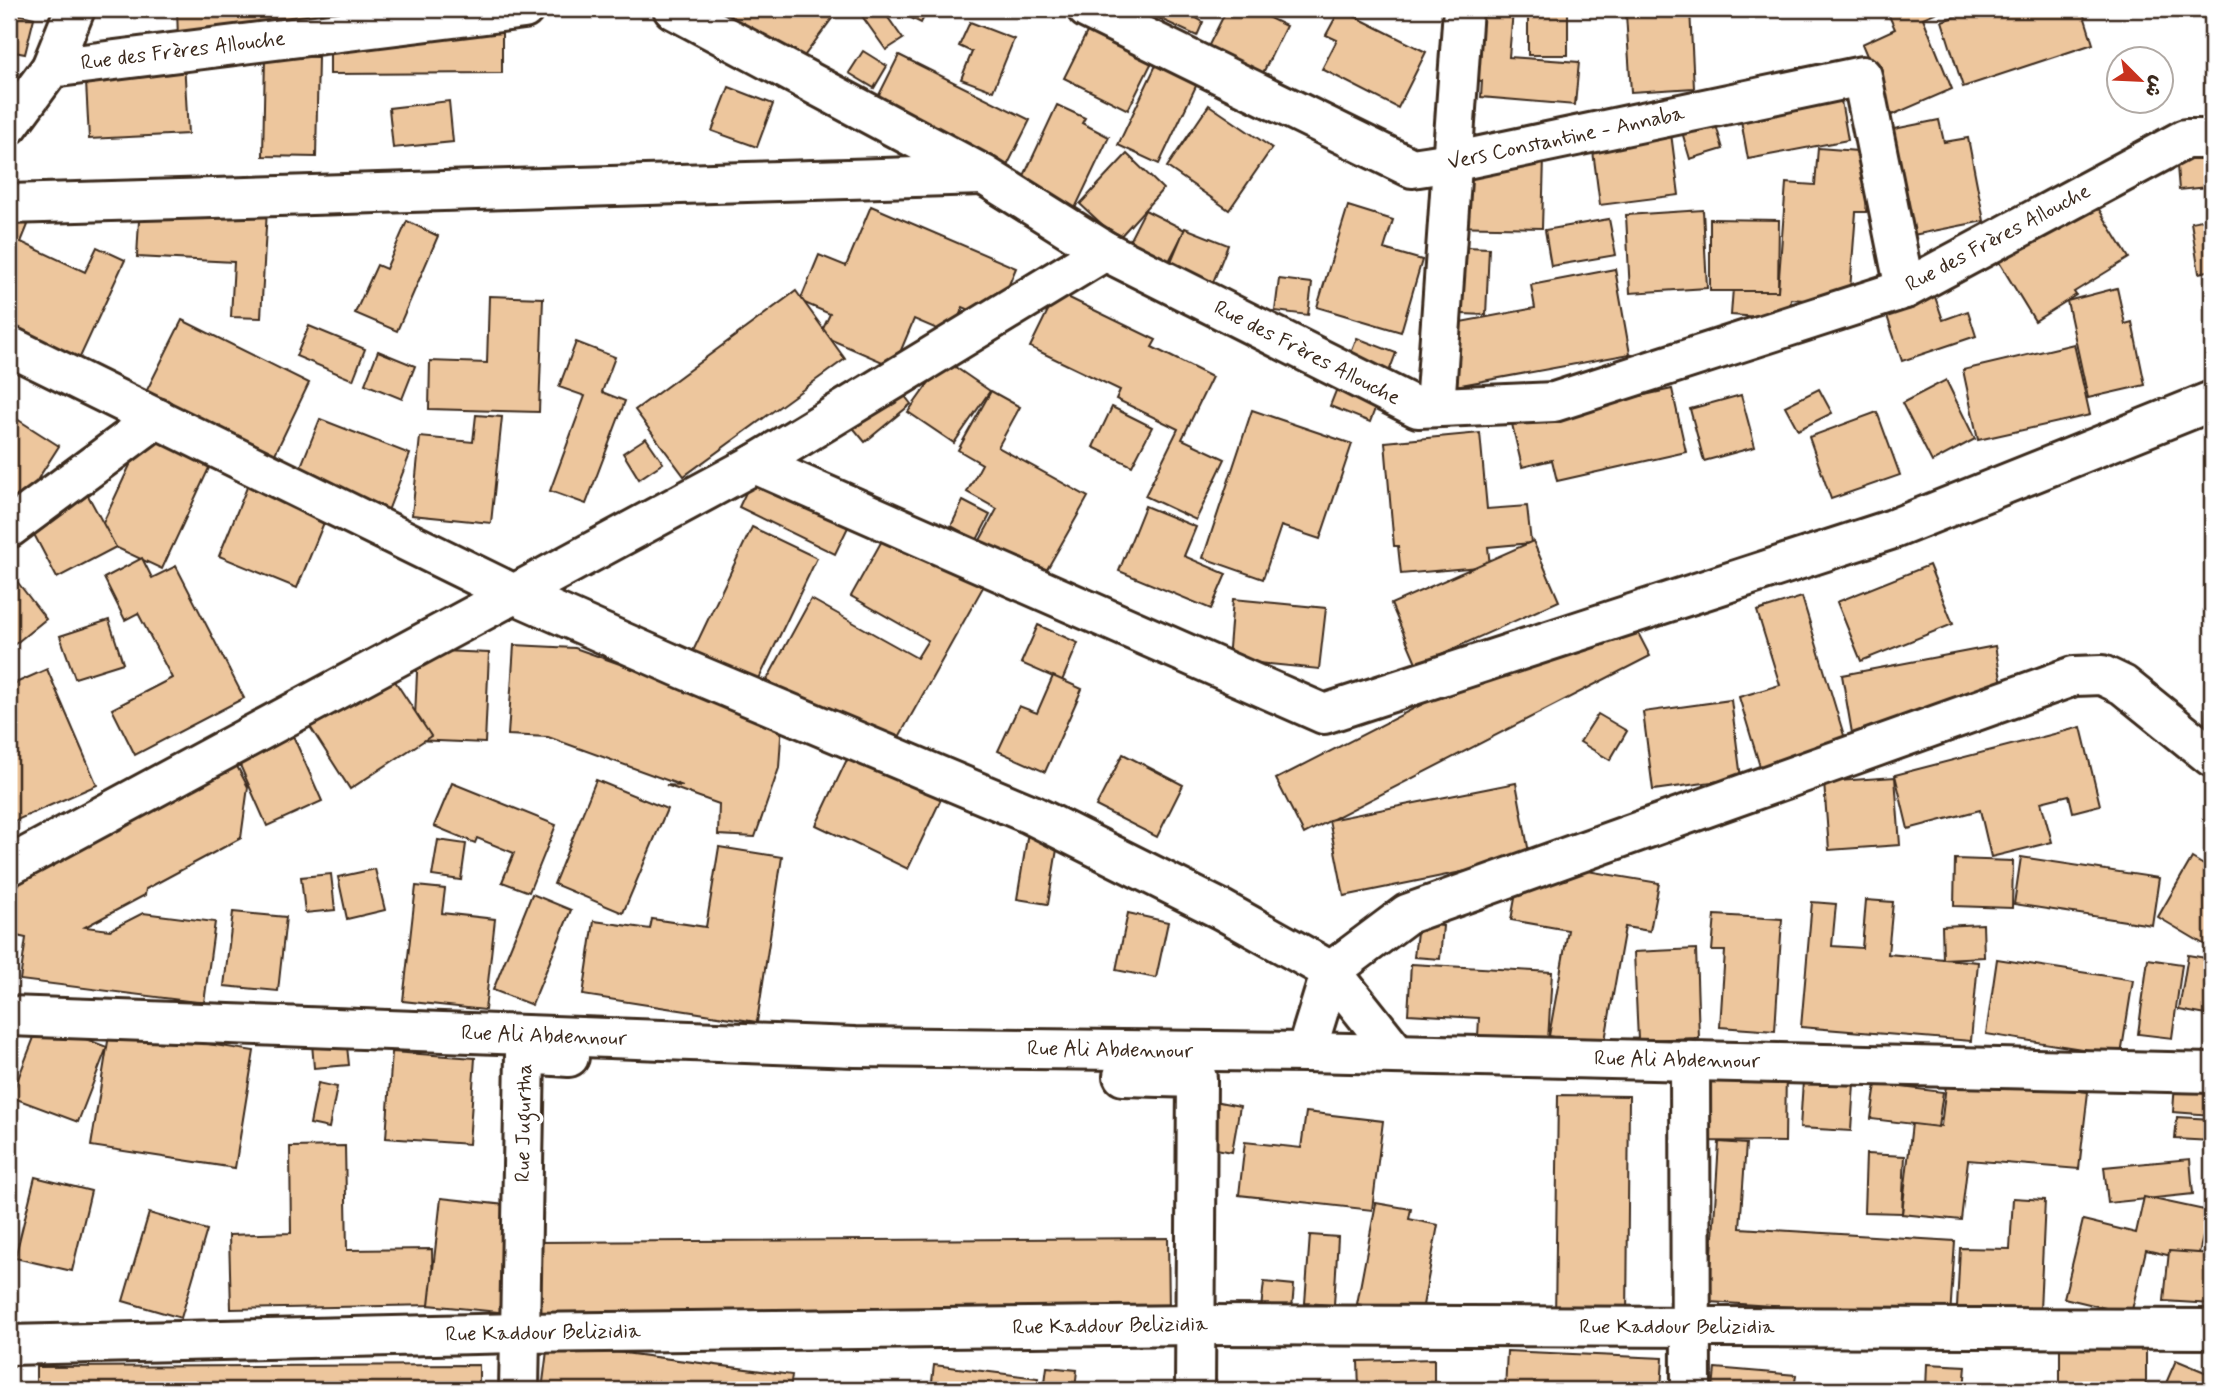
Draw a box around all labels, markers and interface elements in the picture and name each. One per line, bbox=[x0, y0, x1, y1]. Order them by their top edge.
street label: Rue des Frères Allouche bbox=[79, 25, 287, 77]
north arrow bbox=[2106, 46, 2176, 116]
text: ش bbox=[2138, 72, 2170, 101]
street label: Vers Constantine - Annaba bbox=[1445, 99, 1687, 177]
street label: Rue des Frères Allouche bbox=[1901, 177, 2095, 299]
street label: Rue des Frères Allouche bbox=[1209, 294, 1405, 412]
street label: Rue Ali Abdennour bbox=[461, 1019, 628, 1053]
street label: Rue Ali Abdennour bbox=[1027, 1035, 1193, 1065]
street label: Rue Ali Abdennour bbox=[1594, 1045, 1760, 1075]
street label: Rue Jugurtha bbox=[509, 1063, 541, 1183]
street label: Rue Kaddour Belizidia bbox=[1012, 1310, 1208, 1342]
street label: Rue Kaddour Belizidia bbox=[1579, 1313, 1775, 1341]
street label: Rue Kaddour Belizidia bbox=[445, 1317, 641, 1349]

